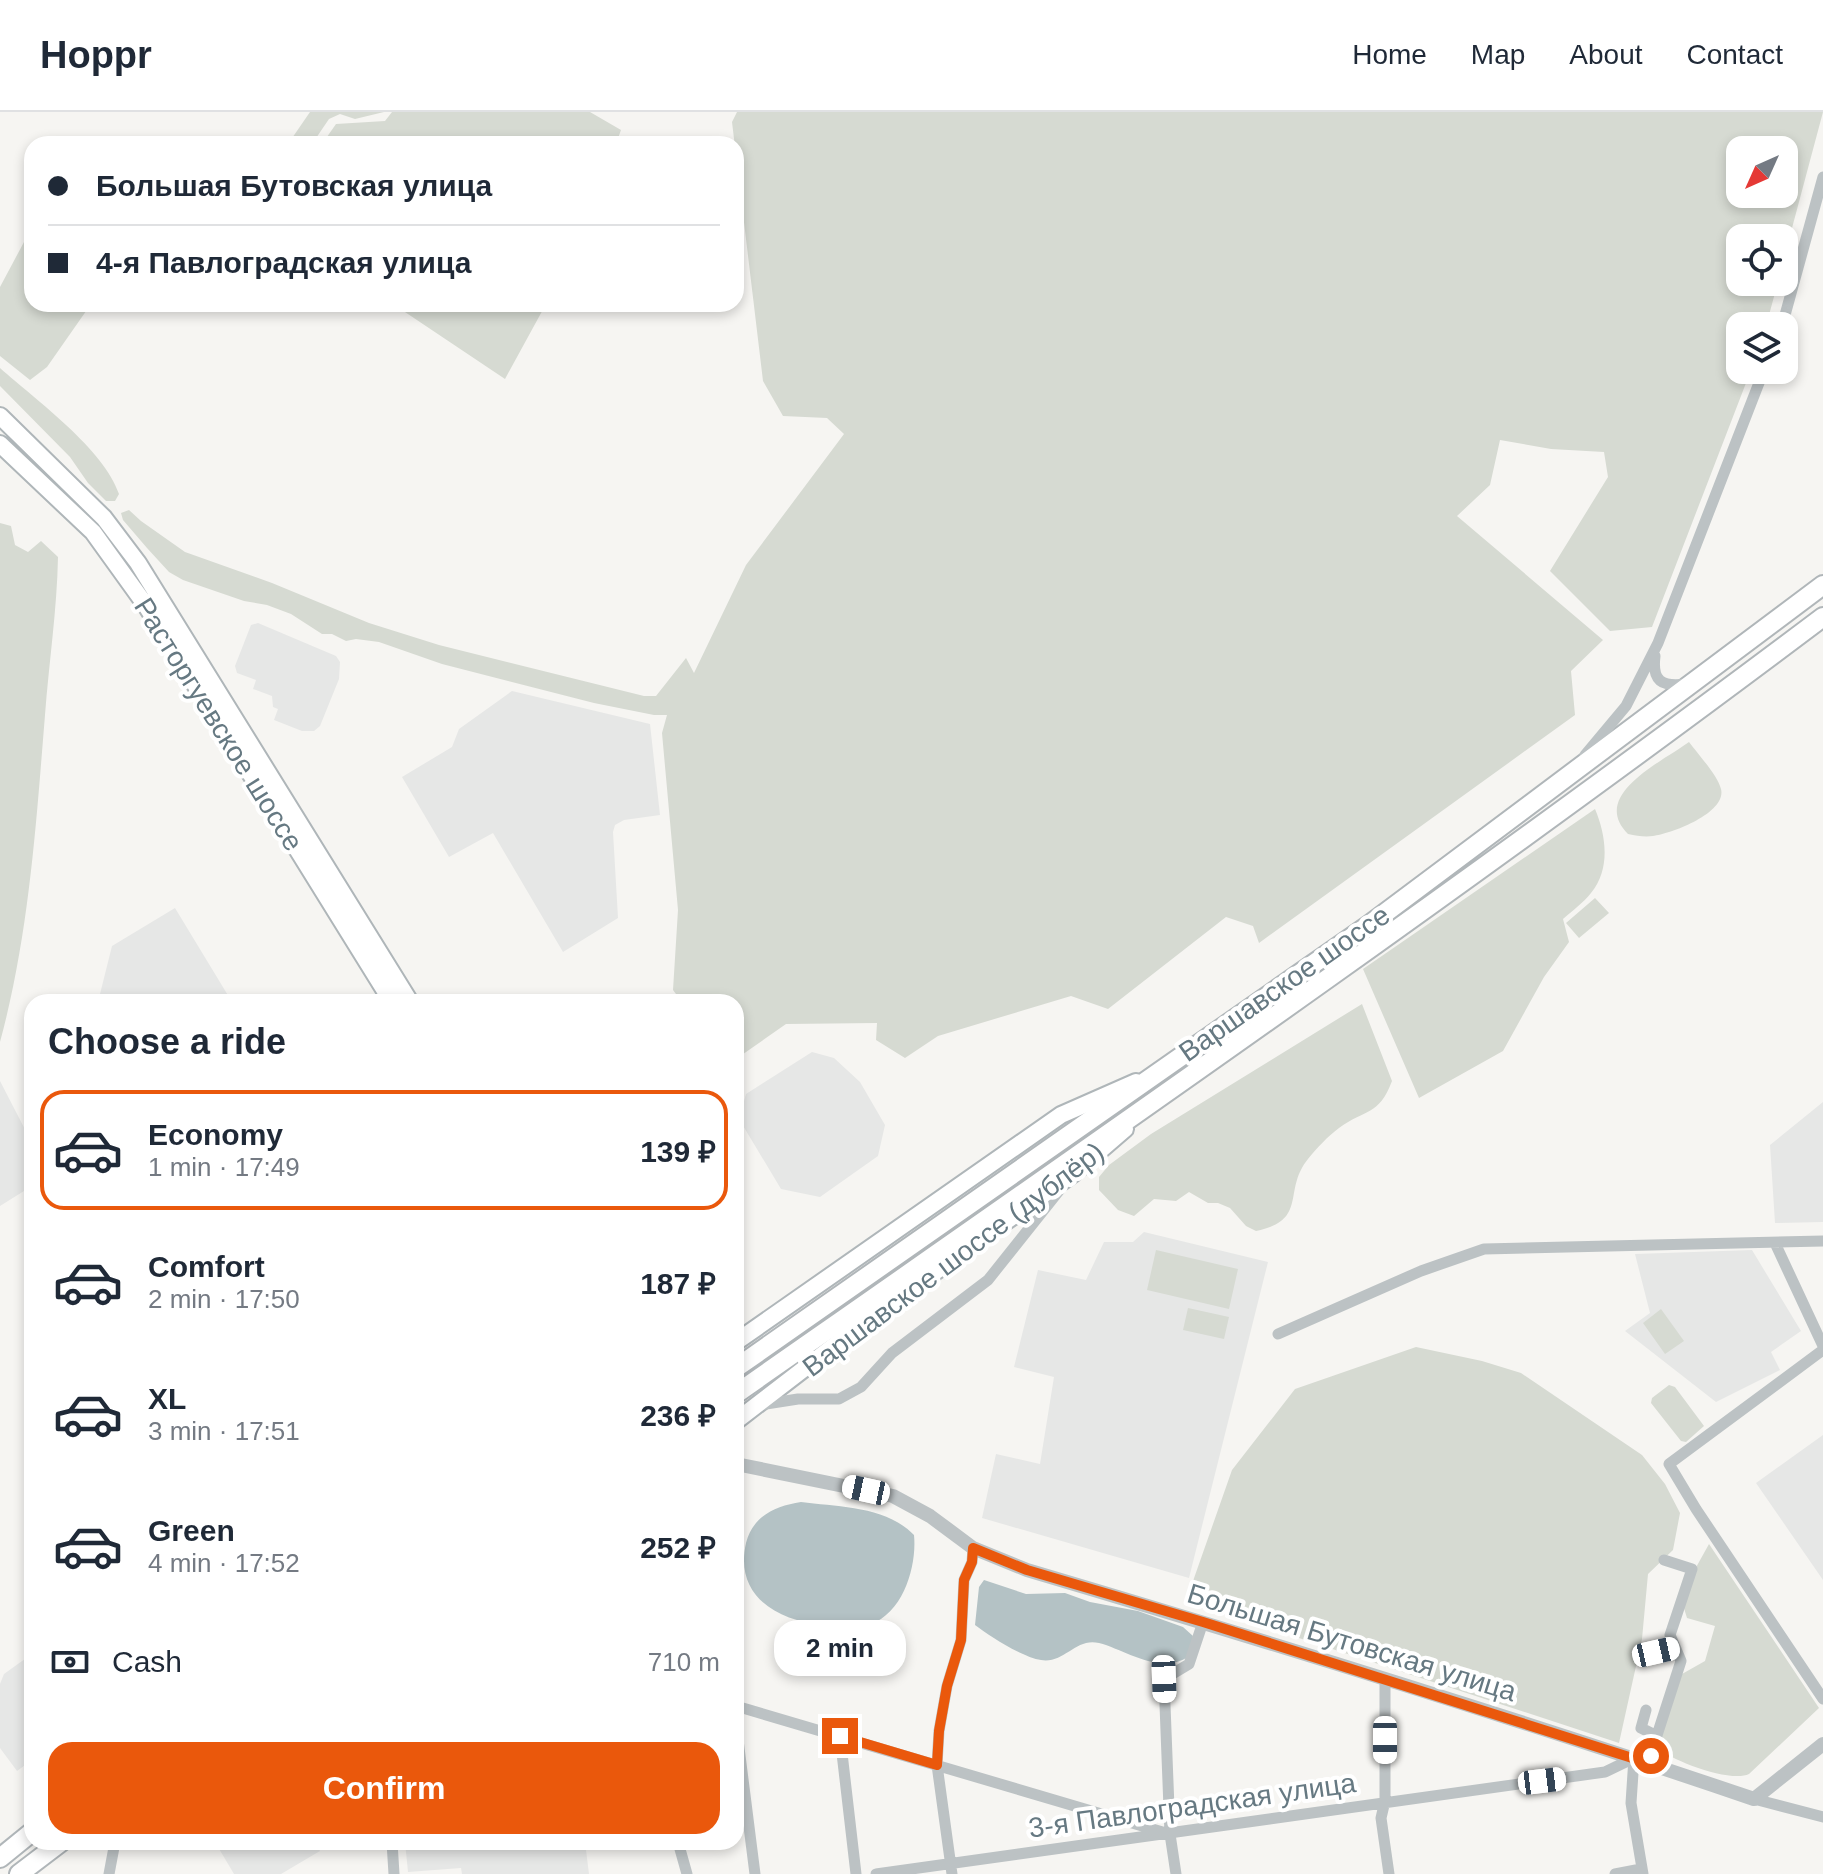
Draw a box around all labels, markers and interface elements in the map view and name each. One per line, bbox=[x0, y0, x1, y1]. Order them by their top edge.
text: Hoppr bbox=[40, 34, 152, 76]
text: Home bbox=[1352, 39, 1427, 70]
text: Map bbox=[1471, 39, 1525, 70]
text: About bbox=[1569, 39, 1643, 70]
text: Contact bbox=[1687, 39, 1783, 70]
north arrow bbox=[1726, 136, 1798, 208]
map controls bbox=[1726, 136, 1798, 384]
text: Большая Бутовская улица bbox=[96, 169, 492, 202]
button: locate bbox=[1726, 224, 1798, 296]
text: 4-я Павлоградская улица bbox=[96, 246, 471, 279]
button: layers bbox=[1726, 312, 1798, 384]
street label: Расторгуевское шоссе bbox=[128, 592, 309, 856]
street label: Варшавское шоссе bbox=[1173, 899, 1395, 1068]
text: Choose a ride bbox=[48, 1021, 286, 1062]
icon: car bbox=[52, 1114, 124, 1186]
text: Economy bbox=[148, 1118, 283, 1151]
text: 139 ₽ bbox=[640, 1135, 716, 1168]
street label: Варшавское шоссе (дублёр) bbox=[797, 1136, 1110, 1383]
text: 1 min · 17:49 bbox=[148, 1152, 300, 1182]
icon: car bbox=[52, 1246, 124, 1318]
text: Comfort bbox=[148, 1250, 265, 1283]
text: 187 ₽ bbox=[640, 1267, 716, 1300]
text: 2 min · 17:50 bbox=[148, 1284, 300, 1314]
icon: car bbox=[52, 1378, 124, 1450]
text: XL bbox=[148, 1382, 186, 1415]
text: 236 ₽ bbox=[640, 1399, 716, 1432]
text: 3 min · 17:51 bbox=[148, 1416, 300, 1446]
car bbox=[840, 1473, 892, 1507]
icon: car bbox=[52, 1510, 124, 1582]
text: Green bbox=[148, 1514, 235, 1547]
text: 252 ₽ bbox=[640, 1531, 716, 1564]
text: 4 min · 17:52 bbox=[148, 1548, 300, 1578]
street label: Большая Бутовская улица bbox=[1184, 1578, 1520, 1707]
callout: 2 min bbox=[774, 1620, 906, 1676]
text: 2 min bbox=[806, 1633, 874, 1663]
car bbox=[1630, 1635, 1682, 1669]
icon: cash bbox=[48, 1640, 92, 1684]
text: Cash bbox=[112, 1645, 182, 1678]
text: 710 m bbox=[648, 1647, 720, 1677]
car bbox=[1151, 1655, 1177, 1703]
car bbox=[1373, 1716, 1397, 1764]
route end bbox=[822, 1718, 858, 1754]
route start bbox=[1633, 1738, 1669, 1774]
button: Confirm bbox=[48, 1742, 720, 1834]
car bbox=[1517, 1766, 1567, 1796]
street label: 3-я Павлоградская улица bbox=[1026, 1767, 1358, 1844]

